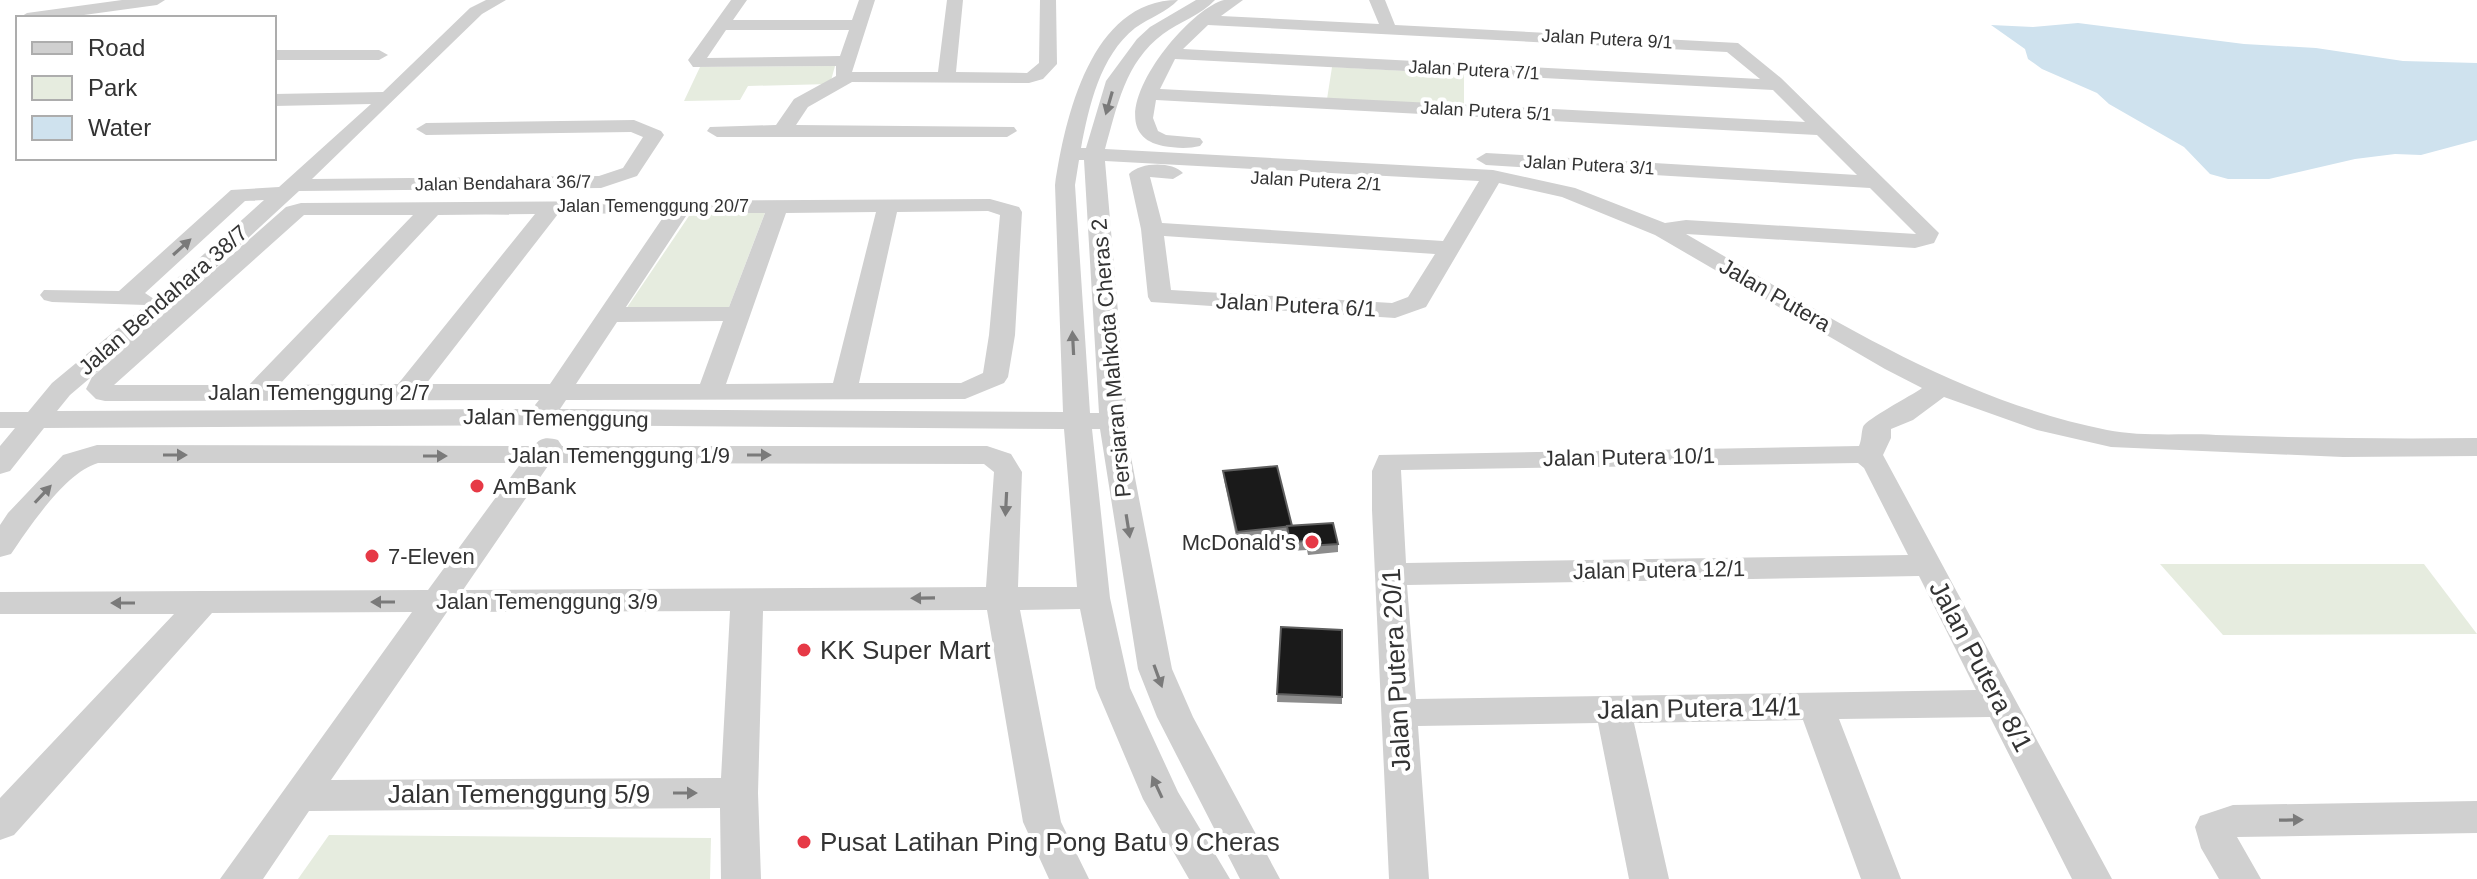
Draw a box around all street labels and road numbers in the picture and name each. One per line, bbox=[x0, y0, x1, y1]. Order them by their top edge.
street label: Jalan Putera 9/1 bbox=[1541, 26, 1673, 52]
street label: Jalan Putera 7/1 bbox=[1408, 57, 1540, 83]
street label: Jalan Putera 5/1 bbox=[1420, 98, 1552, 124]
street label: Jalan Putera 3/1 bbox=[1523, 152, 1655, 178]
street label: Jalan Putera 2/1 bbox=[1250, 168, 1382, 194]
street label: Jalan Bendahara 36/7 bbox=[415, 171, 591, 195]
street label: Jalan Temenggung 20/7 bbox=[557, 196, 749, 216]
street label: Persiaran Mahkota Cheras 2 bbox=[1086, 217, 1136, 499]
street label: Jalan Bendahara 38/7 bbox=[74, 220, 252, 380]
street label: Jalan Putera bbox=[1715, 253, 1835, 337]
street label: Jalan Putera 6/1 bbox=[1215, 288, 1377, 322]
street label: Jalan Temenggung 2/7 bbox=[208, 380, 430, 405]
street label: Jalan Temenggung bbox=[463, 404, 649, 432]
street label: Jalan Temenggung 1/9 bbox=[508, 443, 730, 468]
street label: Jalan Putera 10/1 bbox=[1543, 443, 1715, 471]
street label: Jalan Putera 12/1 bbox=[1573, 556, 1745, 584]
street label: Jalan Putera 20/1 bbox=[1376, 567, 1416, 773]
street label: Jalan Putera 8/1 bbox=[1923, 575, 2039, 757]
street label: Jalan Temenggung 3/9 bbox=[436, 589, 658, 614]
street label: Jalan Putera 14/1 bbox=[1597, 691, 1801, 725]
street label: Jalan Temenggung 5/9 bbox=[388, 779, 650, 809]

